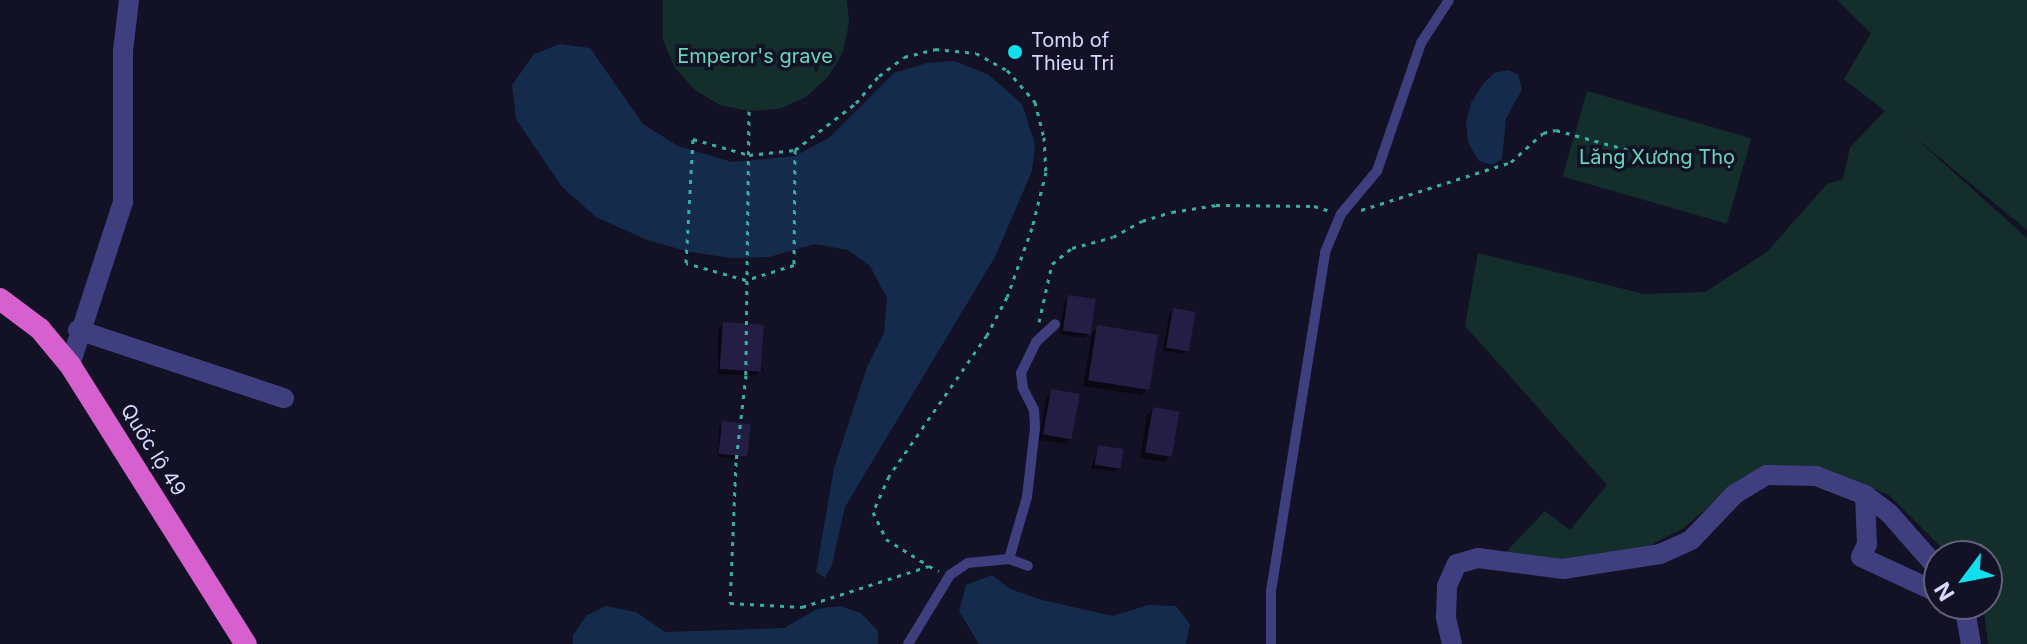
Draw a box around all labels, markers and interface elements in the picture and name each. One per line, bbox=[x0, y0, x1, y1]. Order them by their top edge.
place label: Tomb of Thieu Tri bbox=[1031, 28, 1114, 75]
marker: Tomb of Thieu Tri bbox=[1006, 43, 1024, 61]
park label: Emperor's grave bbox=[677, 44, 833, 68]
park label: Lăng Xương Thọ bbox=[1579, 145, 1735, 169]
street label: Quốc lộ 49 bbox=[115, 400, 191, 500]
north arrow bbox=[1923, 540, 2003, 620]
text: N bbox=[1929, 578, 1960, 606]

